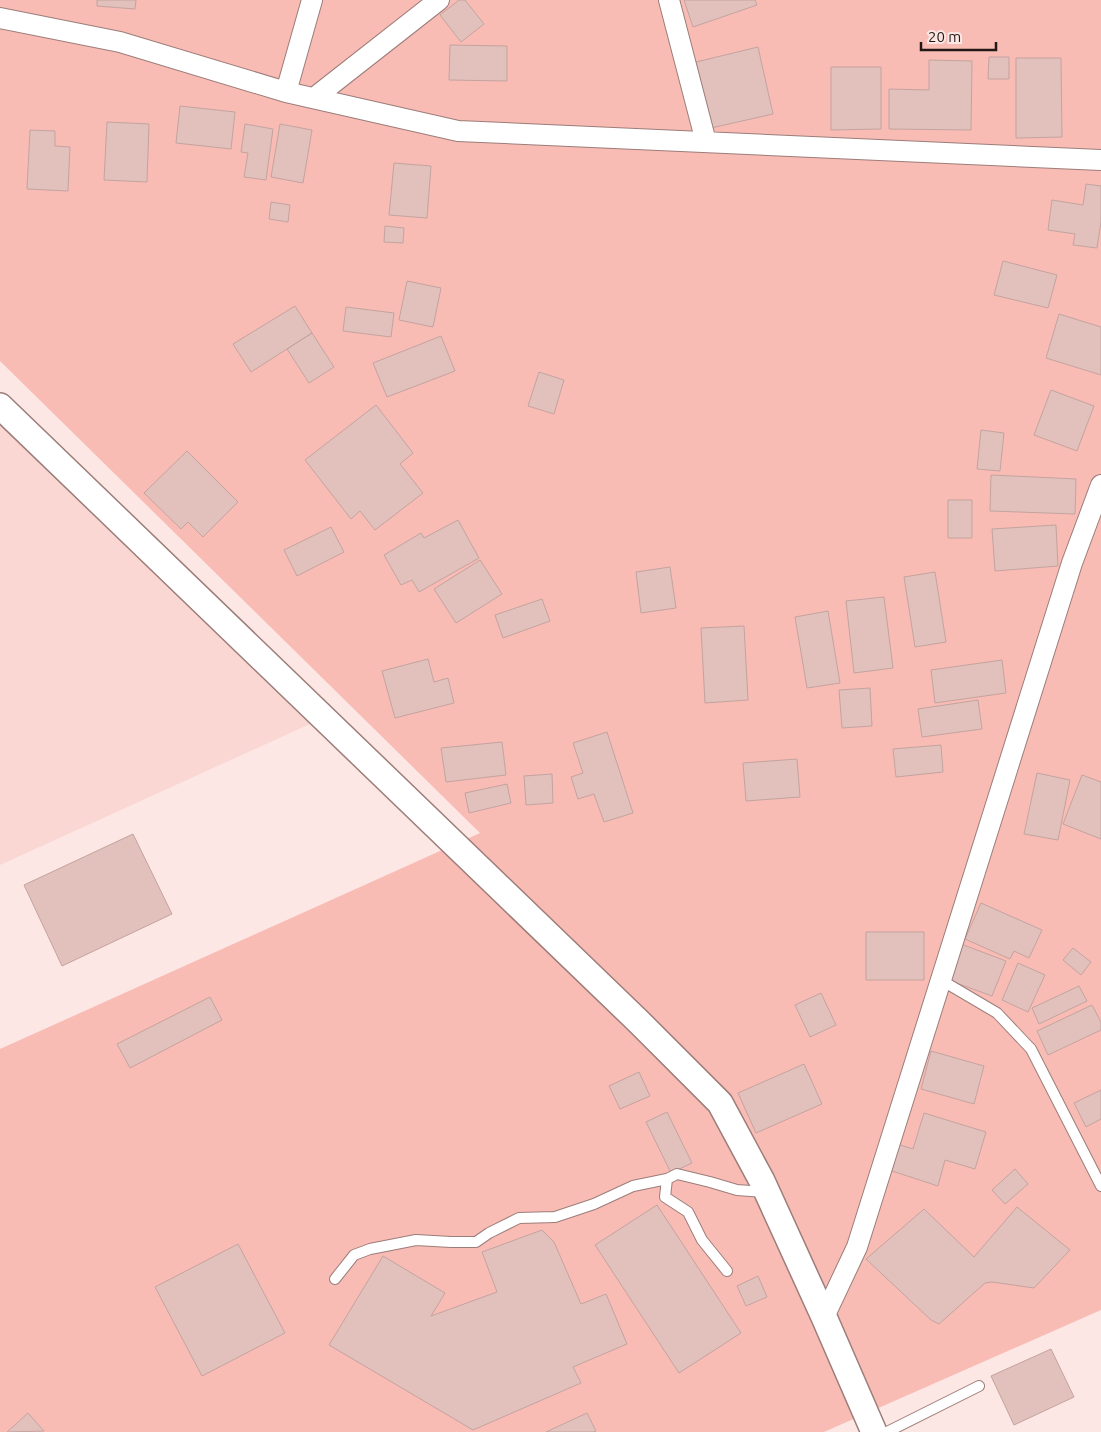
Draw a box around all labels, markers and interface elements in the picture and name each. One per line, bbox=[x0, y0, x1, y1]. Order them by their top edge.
scale bar bbox=[921, 20, 996, 52]
text: 20 m bbox=[928, 28, 961, 45]

